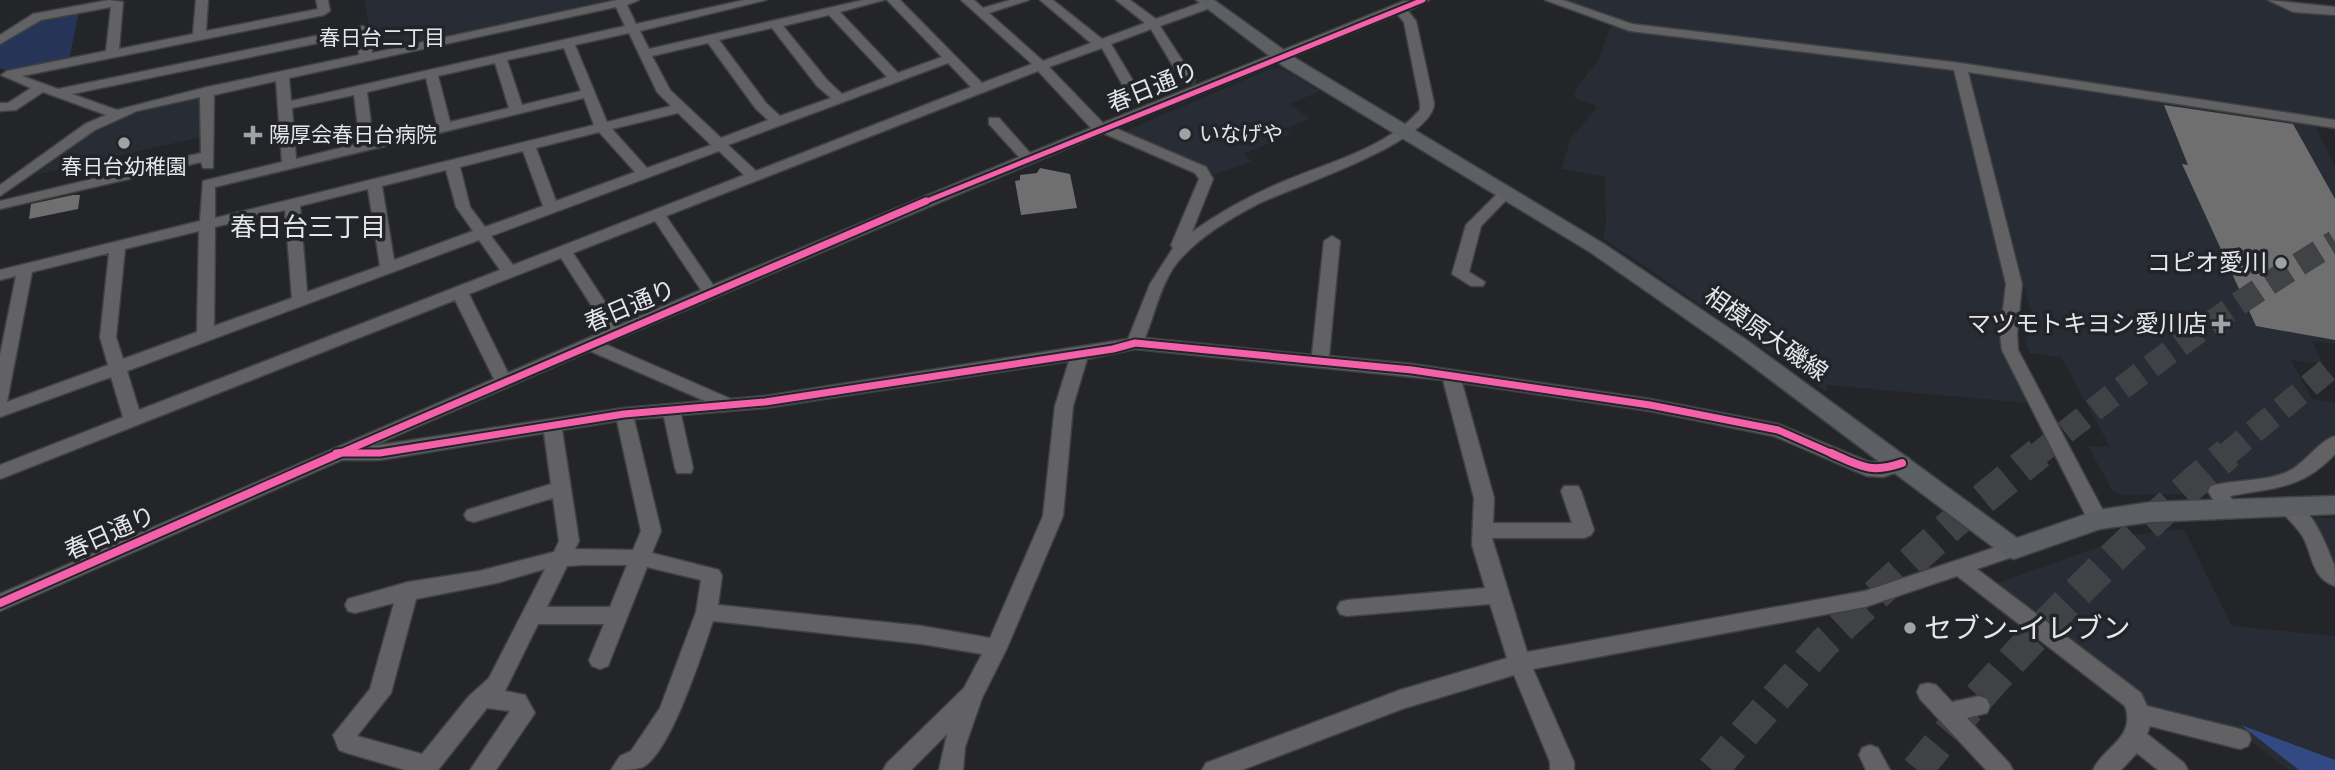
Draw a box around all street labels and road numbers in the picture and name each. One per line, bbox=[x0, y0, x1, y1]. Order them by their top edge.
street label: 春日通り bbox=[1102, 53, 1205, 123]
street label: 春日通り bbox=[579, 272, 682, 342]
street label: 相模原大磯線 bbox=[1696, 279, 1835, 391]
street label: 春日通り bbox=[59, 498, 162, 570]

